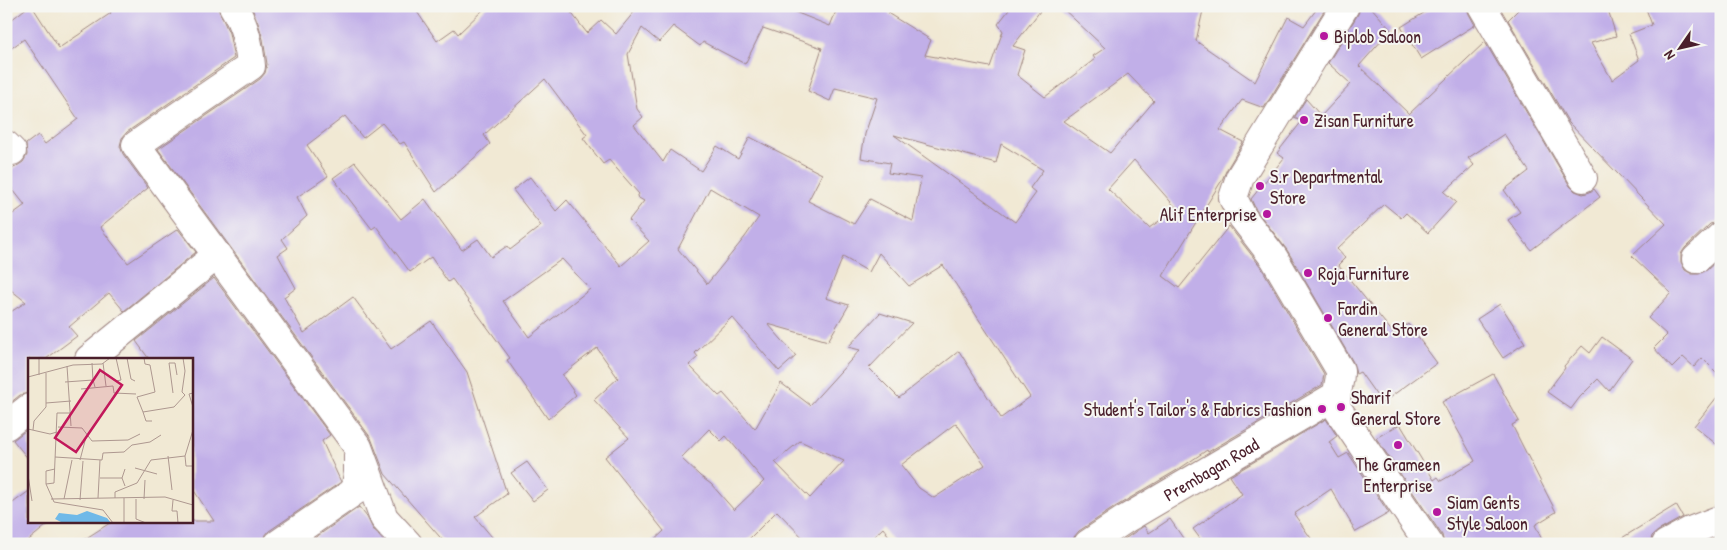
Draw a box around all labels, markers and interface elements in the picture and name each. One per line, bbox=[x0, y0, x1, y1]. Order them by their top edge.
north arrow bbox=[1654, 22, 1704, 72]
place label: Biplob Saloon bbox=[1334, 24, 1421, 49]
marker: Biplob Saloon bbox=[1318, 30, 1330, 42]
text: N bbox=[1659, 47, 1679, 64]
place label: Zisan Furniture bbox=[1314, 108, 1414, 133]
marker: Zisan Furniture bbox=[1298, 114, 1310, 126]
place label: S.r Departmental Store bbox=[1270, 164, 1383, 210]
marker: S.r Departmental Store bbox=[1254, 180, 1266, 192]
place label: Alif Enterprise bbox=[1160, 202, 1257, 227]
marker: Alif Enterprise bbox=[1261, 208, 1273, 220]
place label: Roja Furniture bbox=[1318, 261, 1409, 286]
marker: Roja Furniture bbox=[1302, 267, 1314, 279]
place label: Fardin General Store bbox=[1337, 296, 1428, 342]
marker: Fardin General Store bbox=[1322, 312, 1334, 324]
inset map bbox=[28, 358, 192, 522]
place label: Sharif General Store bbox=[1351, 385, 1441, 431]
place label: Student's Tailor's & Fabrics Fashion bbox=[1084, 397, 1312, 422]
marker: Sharif General Store bbox=[1335, 401, 1347, 413]
marker: Student's Tailor's & Fabrics Fashion bbox=[1316, 403, 1328, 415]
street label: Prembagan Road bbox=[1159, 431, 1263, 507]
marker: The Grameen Enterprise bbox=[1392, 439, 1404, 451]
place label: The Grameen Enterprise bbox=[1356, 452, 1440, 498]
place label: Siam Gents Style Saloon bbox=[1447, 490, 1528, 536]
marker: Siam Gents Style Saloon bbox=[1431, 506, 1443, 518]

